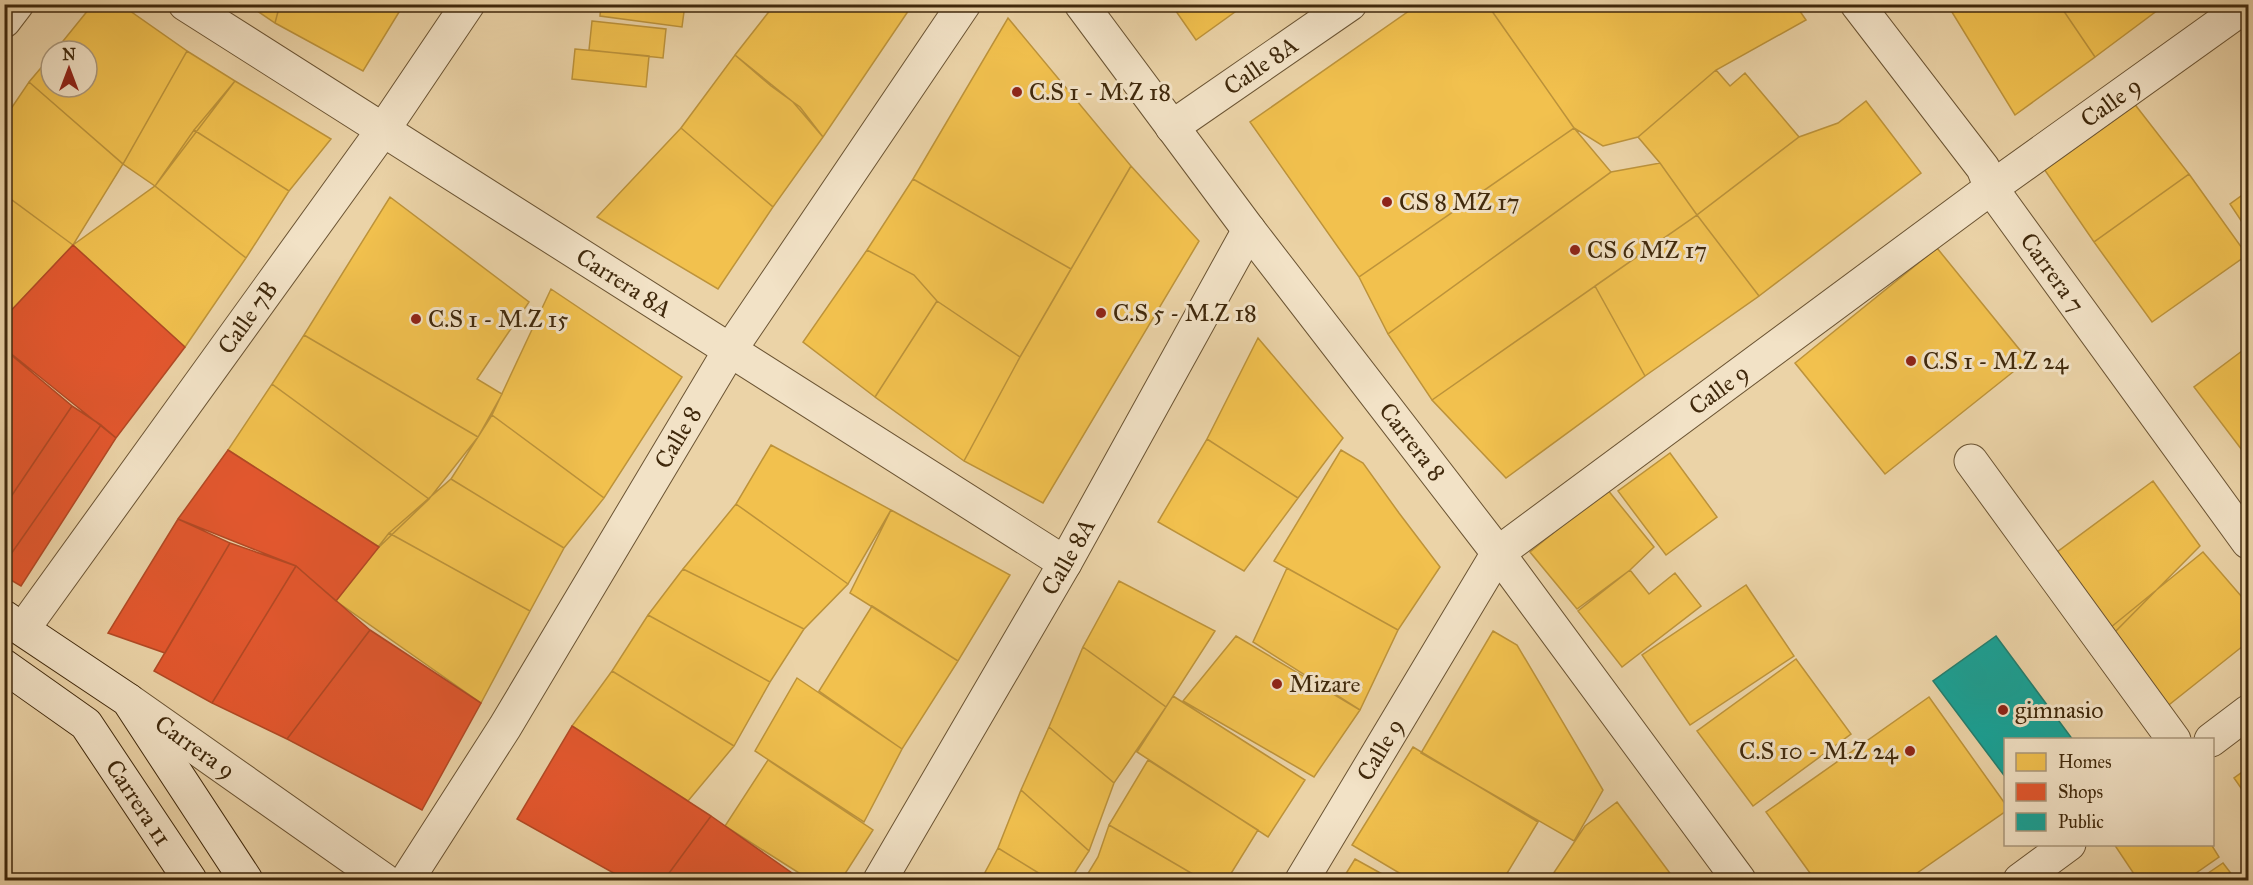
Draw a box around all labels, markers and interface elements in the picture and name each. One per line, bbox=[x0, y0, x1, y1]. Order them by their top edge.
street label: Calle 8A bbox=[1218, 30, 1304, 102]
north arrow bbox=[39, 39, 99, 99]
text: N bbox=[62, 45, 76, 64]
street label: Calle 9 bbox=[2075, 70, 2147, 134]
place label: C.S 1 - M.Z 18 bbox=[1029, 77, 1171, 107]
marker: C.S 1 - M.Z 18 bbox=[1010, 85, 1024, 99]
place label: CS 8 MZ 17 bbox=[1399, 187, 1519, 217]
marker: CS 8 MZ 17 bbox=[1380, 195, 1394, 209]
street label: Carrera 7 bbox=[2013, 227, 2091, 319]
place label: CS 6 MZ 17 bbox=[1587, 235, 1707, 265]
street label: Carrera 8A bbox=[570, 241, 677, 324]
marker: CS 6 MZ 17 bbox=[1568, 243, 1582, 257]
street label: Calle 7B bbox=[211, 275, 284, 360]
place label: C.S 5 - M.Z 18 bbox=[1113, 298, 1257, 328]
place label: C.S 1 - M.Z 15 bbox=[428, 304, 568, 334]
marker: C.S 5 - M.Z 18 bbox=[1094, 306, 1108, 320]
marker: C.S 1 - M.Z 15 bbox=[409, 312, 423, 326]
place label: C.S 1 - M.Z 24 bbox=[1923, 346, 2069, 376]
marker: C.S 1 - M.Z 24 bbox=[1904, 354, 1918, 368]
street label: Calle 9 bbox=[1683, 357, 1755, 422]
street label: Carrera 8 bbox=[1372, 396, 1452, 487]
street label: Calle 8 bbox=[648, 401, 708, 474]
street label: Calle 8A bbox=[1035, 513, 1102, 601]
place label: Mizare bbox=[1289, 669, 1360, 699]
marker: Mizare bbox=[1270, 677, 1284, 691]
place label: gimnasio bbox=[2015, 695, 2104, 725]
marker: gimnasio bbox=[1996, 703, 2010, 717]
street label: Carrera 9 bbox=[149, 709, 241, 786]
street label: Calle 9 bbox=[1350, 713, 1410, 786]
place label: C.S 10 - M.Z 24 bbox=[1739, 736, 1899, 766]
legend bbox=[2004, 738, 2214, 846]
marker: C.S 10 - M.Z 24 bbox=[1903, 744, 1917, 758]
text: Homes bbox=[2058, 751, 2112, 773]
street label: Carrera 11 bbox=[99, 754, 178, 852]
text: Shops bbox=[2058, 781, 2103, 803]
text: Public bbox=[2058, 811, 2104, 833]

